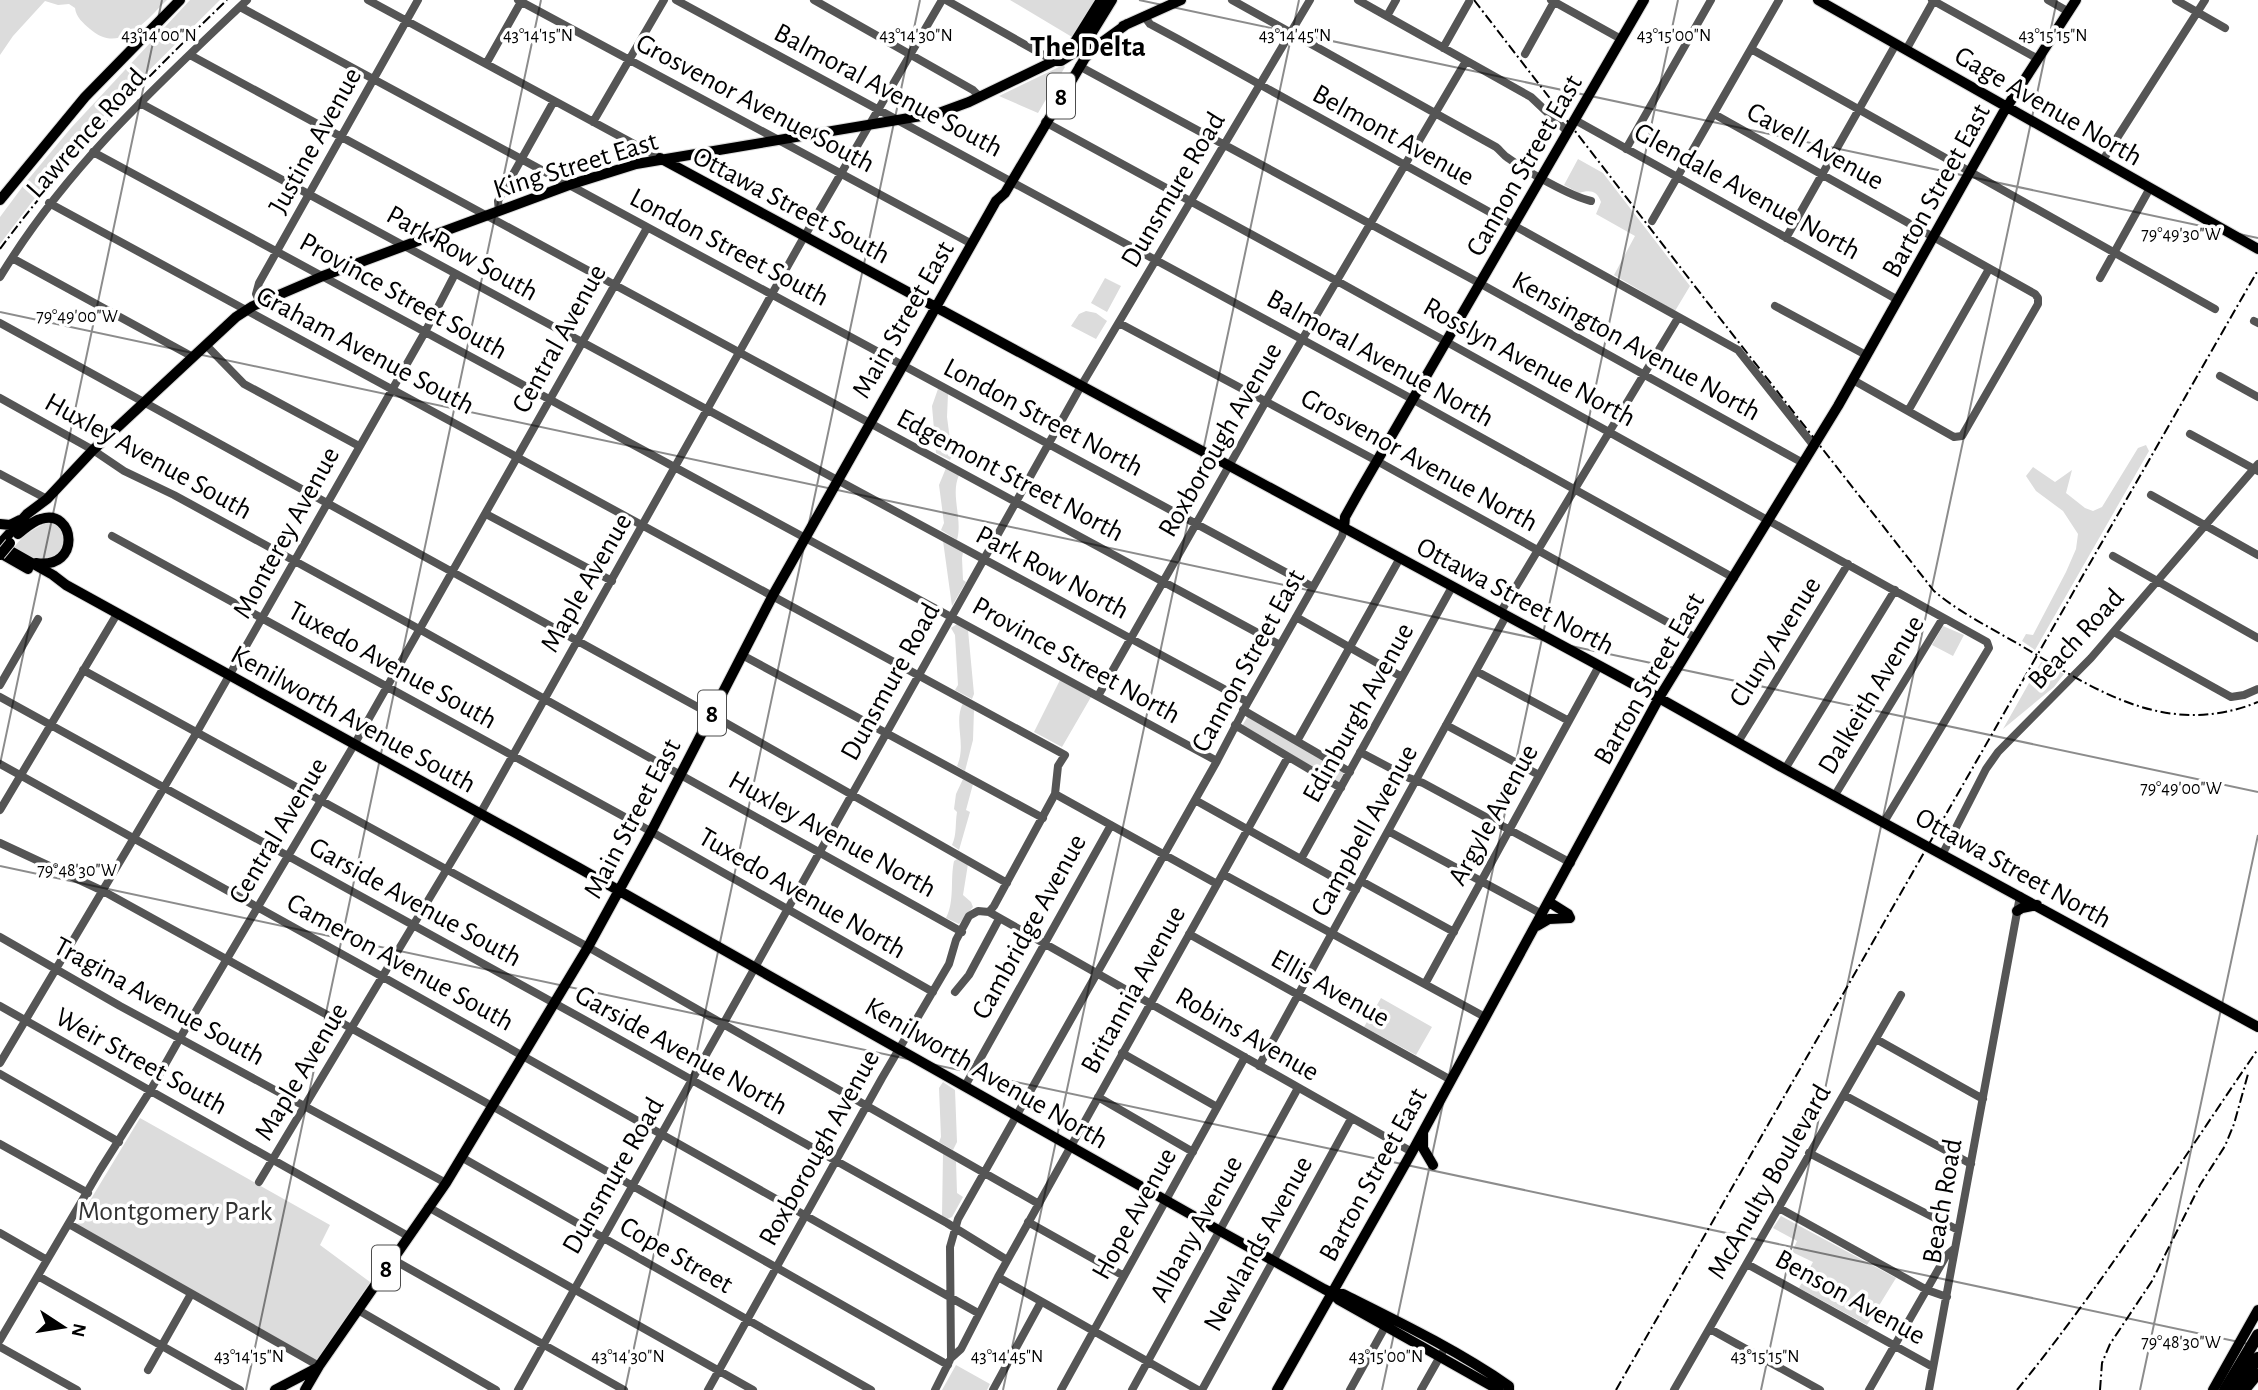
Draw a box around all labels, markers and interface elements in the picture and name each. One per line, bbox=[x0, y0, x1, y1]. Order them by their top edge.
street label: Balmoral Avenue South bbox=[769, 19, 1007, 163]
text: 43°14'00"N bbox=[121, 27, 197, 45]
text: 43°14'15"N bbox=[503, 27, 573, 45]
text: 43°14'30"N bbox=[879, 27, 953, 45]
text: 43°14'45"N bbox=[1259, 27, 1331, 45]
text: 43°15'00"N bbox=[1637, 27, 1711, 45]
text: 43°15'15"N bbox=[2018, 27, 2088, 45]
street label: Grosvenor Avenue South bbox=[631, 29, 879, 179]
district label: The Delta bbox=[1030, 32, 1146, 62]
street label: Gage Avenue North bbox=[1949, 42, 2147, 172]
street label: Lawrence Road bbox=[21, 63, 152, 203]
street label: Justine Avenue bbox=[264, 63, 367, 219]
street label: Cannon Street East bbox=[1462, 71, 1588, 261]
road number: 8 bbox=[1047, 74, 1075, 118]
street label: Belmont Avenue bbox=[1307, 80, 1479, 192]
street label: Cavell Avenue bbox=[1742, 98, 1888, 196]
street label: Barton Street East bbox=[1878, 100, 1996, 282]
street label: Dunsmure Road bbox=[1117, 108, 1231, 272]
street label: Glendale Avenue North bbox=[1629, 118, 1865, 265]
street label: King Street East bbox=[490, 128, 661, 204]
street label: Ottawa Street South bbox=[688, 142, 894, 270]
street label: London Street South bbox=[625, 184, 833, 312]
street label: Park Row South bbox=[382, 201, 543, 307]
text: 79°49'30"W bbox=[2141, 226, 2221, 244]
street label: Province Street South bbox=[295, 228, 512, 365]
street label: Main Street East bbox=[848, 237, 960, 403]
street label: Central Avenue bbox=[507, 260, 612, 418]
street label: Kensington Avenue North bbox=[1507, 267, 1765, 427]
street label: Graham Avenue South bbox=[251, 281, 479, 420]
street label: Balmoral Avenue North bbox=[1262, 285, 1498, 433]
street label: Rosslyn Avenue North bbox=[1418, 293, 1640, 433]
text: 79°49'00"W bbox=[36, 308, 118, 326]
street label: Roxborough Avenue bbox=[1154, 338, 1288, 542]
street label: London Street North bbox=[939, 353, 1147, 482]
street label: Grosvenor Avenue North bbox=[1296, 384, 1542, 538]
street label: Huxley Avenue South bbox=[40, 388, 256, 525]
street label: Edgemont Street North bbox=[892, 404, 1128, 547]
street label: Monterey Avenue bbox=[228, 443, 345, 623]
street label: Maple Avenue bbox=[536, 509, 638, 657]
street label: Park Row North bbox=[971, 521, 1133, 625]
street label: Ottawa Street North bbox=[1412, 533, 1618, 661]
street label: Cannon Street East bbox=[1187, 565, 1310, 757]
street label: Cluny Avenue bbox=[1725, 572, 1827, 712]
street label: Beach Road bbox=[2023, 584, 2130, 695]
street label: Barton Street East bbox=[1589, 588, 1710, 770]
street label: Province Street North bbox=[967, 592, 1185, 729]
street label: Tuxedo Avenue South bbox=[283, 597, 501, 735]
street label: Dunsmure Road bbox=[836, 598, 946, 766]
street label: Dalkeith Avenue bbox=[1813, 611, 1930, 779]
street label: Edinburgh Avenue bbox=[1298, 619, 1420, 807]
street label: Kenilworth Avenue South bbox=[226, 641, 480, 799]
road number: 8 bbox=[698, 691, 726, 736]
street label: Main Street East bbox=[579, 734, 687, 903]
street label: Argyle Avenue bbox=[1444, 740, 1544, 890]
street label: Campbell Avenue bbox=[1306, 741, 1423, 921]
street label: Central Avenue bbox=[224, 753, 333, 909]
street label: Huxley Avenue North bbox=[724, 766, 941, 903]
text: 79°49'00"W bbox=[2140, 780, 2222, 798]
street label: Ottawa Street North bbox=[1910, 803, 2116, 934]
street label: Tuxedo Avenue North bbox=[694, 823, 910, 964]
street label: Cambridge Avenue bbox=[967, 830, 1092, 1024]
street label: Garside Avenue South bbox=[304, 833, 526, 973]
text: 79°48'30"W bbox=[37, 862, 117, 880]
street label: Cameron Avenue South bbox=[282, 889, 518, 1037]
street label: Britannia Avenue bbox=[1076, 902, 1191, 1078]
street label: Tragina Avenue South bbox=[49, 932, 269, 1071]
street label: Ellis Avenue bbox=[1266, 945, 1394, 1033]
street label: Garside Avenue North bbox=[570, 981, 792, 1121]
street label: Robins Avenue bbox=[1171, 982, 1323, 1087]
street label: Kenilworth Avenue North bbox=[860, 993, 1112, 1155]
street label: Maple Avenue bbox=[250, 998, 354, 1146]
street label: Weir Street South bbox=[50, 1003, 232, 1120]
street label: Roxborough Avenue bbox=[754, 1045, 885, 1251]
street label: McAnulty Boulevard bbox=[1703, 1080, 1837, 1284]
street label: Barton Street East bbox=[1315, 1084, 1433, 1266]
street label: Dunsmure Road bbox=[558, 1093, 670, 1259]
street label: Beach Road bbox=[1918, 1137, 1968, 1266]
street label: Hope Avenue bbox=[1087, 1143, 1182, 1284]
street label: Albany Avenue bbox=[1145, 1151, 1248, 1307]
street label: Newlands Avenue bbox=[1199, 1152, 1318, 1336]
park label: Montgomery Park bbox=[78, 1198, 272, 1226]
street label: Cope Street bbox=[615, 1212, 737, 1299]
street label: Benson Avenue bbox=[1770, 1245, 1930, 1350]
road number: 8 bbox=[372, 1246, 400, 1290]
north arrow bbox=[28, 1292, 98, 1362]
text: N bbox=[67, 1322, 89, 1339]
text: 79°48'30"W bbox=[2141, 1334, 2221, 1352]
text: 43°14'15"N bbox=[214, 1348, 284, 1366]
text: 43°14'30"N bbox=[591, 1348, 665, 1366]
text: 43°14'45"N bbox=[971, 1348, 1043, 1366]
text: 43°15'00"N bbox=[1349, 1348, 1423, 1366]
text: 43°15'15"N bbox=[1730, 1348, 1800, 1366]

